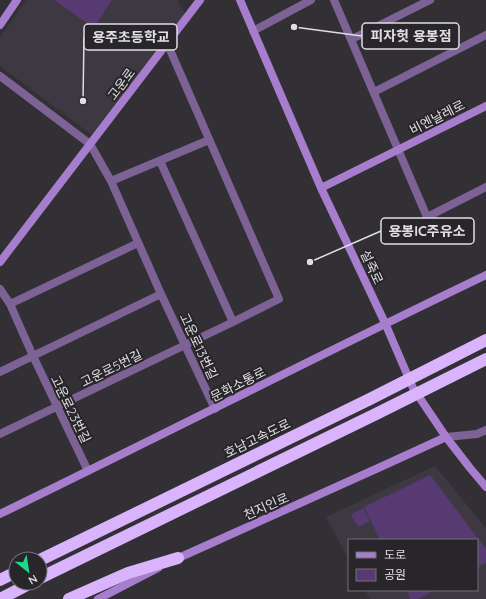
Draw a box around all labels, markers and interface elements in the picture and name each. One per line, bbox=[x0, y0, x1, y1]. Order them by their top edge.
callout: 피자헛 용봉점 bbox=[362, 23, 459, 49]
callout: 용주초등학교 bbox=[84, 24, 177, 50]
text: 피자헛 용봉점 bbox=[370, 27, 452, 45]
text: 용주초등학교 bbox=[92, 28, 170, 46]
street label: 고운로 bbox=[104, 65, 138, 103]
street label: 비엔날레로 bbox=[407, 96, 467, 138]
callout: 용봉IC주유소 bbox=[381, 218, 474, 244]
text: 용봉IC주유소 bbox=[388, 222, 466, 240]
street label: 설죽로 bbox=[357, 247, 387, 287]
street label: 고운로13번길 bbox=[177, 310, 221, 382]
street label: 고운로5번길 bbox=[77, 346, 145, 390]
street label: 문화소통로 bbox=[208, 363, 268, 405]
street label: 고운로23번길 bbox=[48, 372, 94, 446]
street label: 호남고속도로 bbox=[221, 415, 293, 461]
street label: 천지인로 bbox=[241, 489, 291, 523]
legend bbox=[348, 539, 478, 591]
text: 도로 bbox=[384, 547, 406, 562]
north arrow bbox=[8, 551, 48, 591]
text: 공원 bbox=[384, 567, 406, 582]
text: N bbox=[26, 572, 40, 588]

